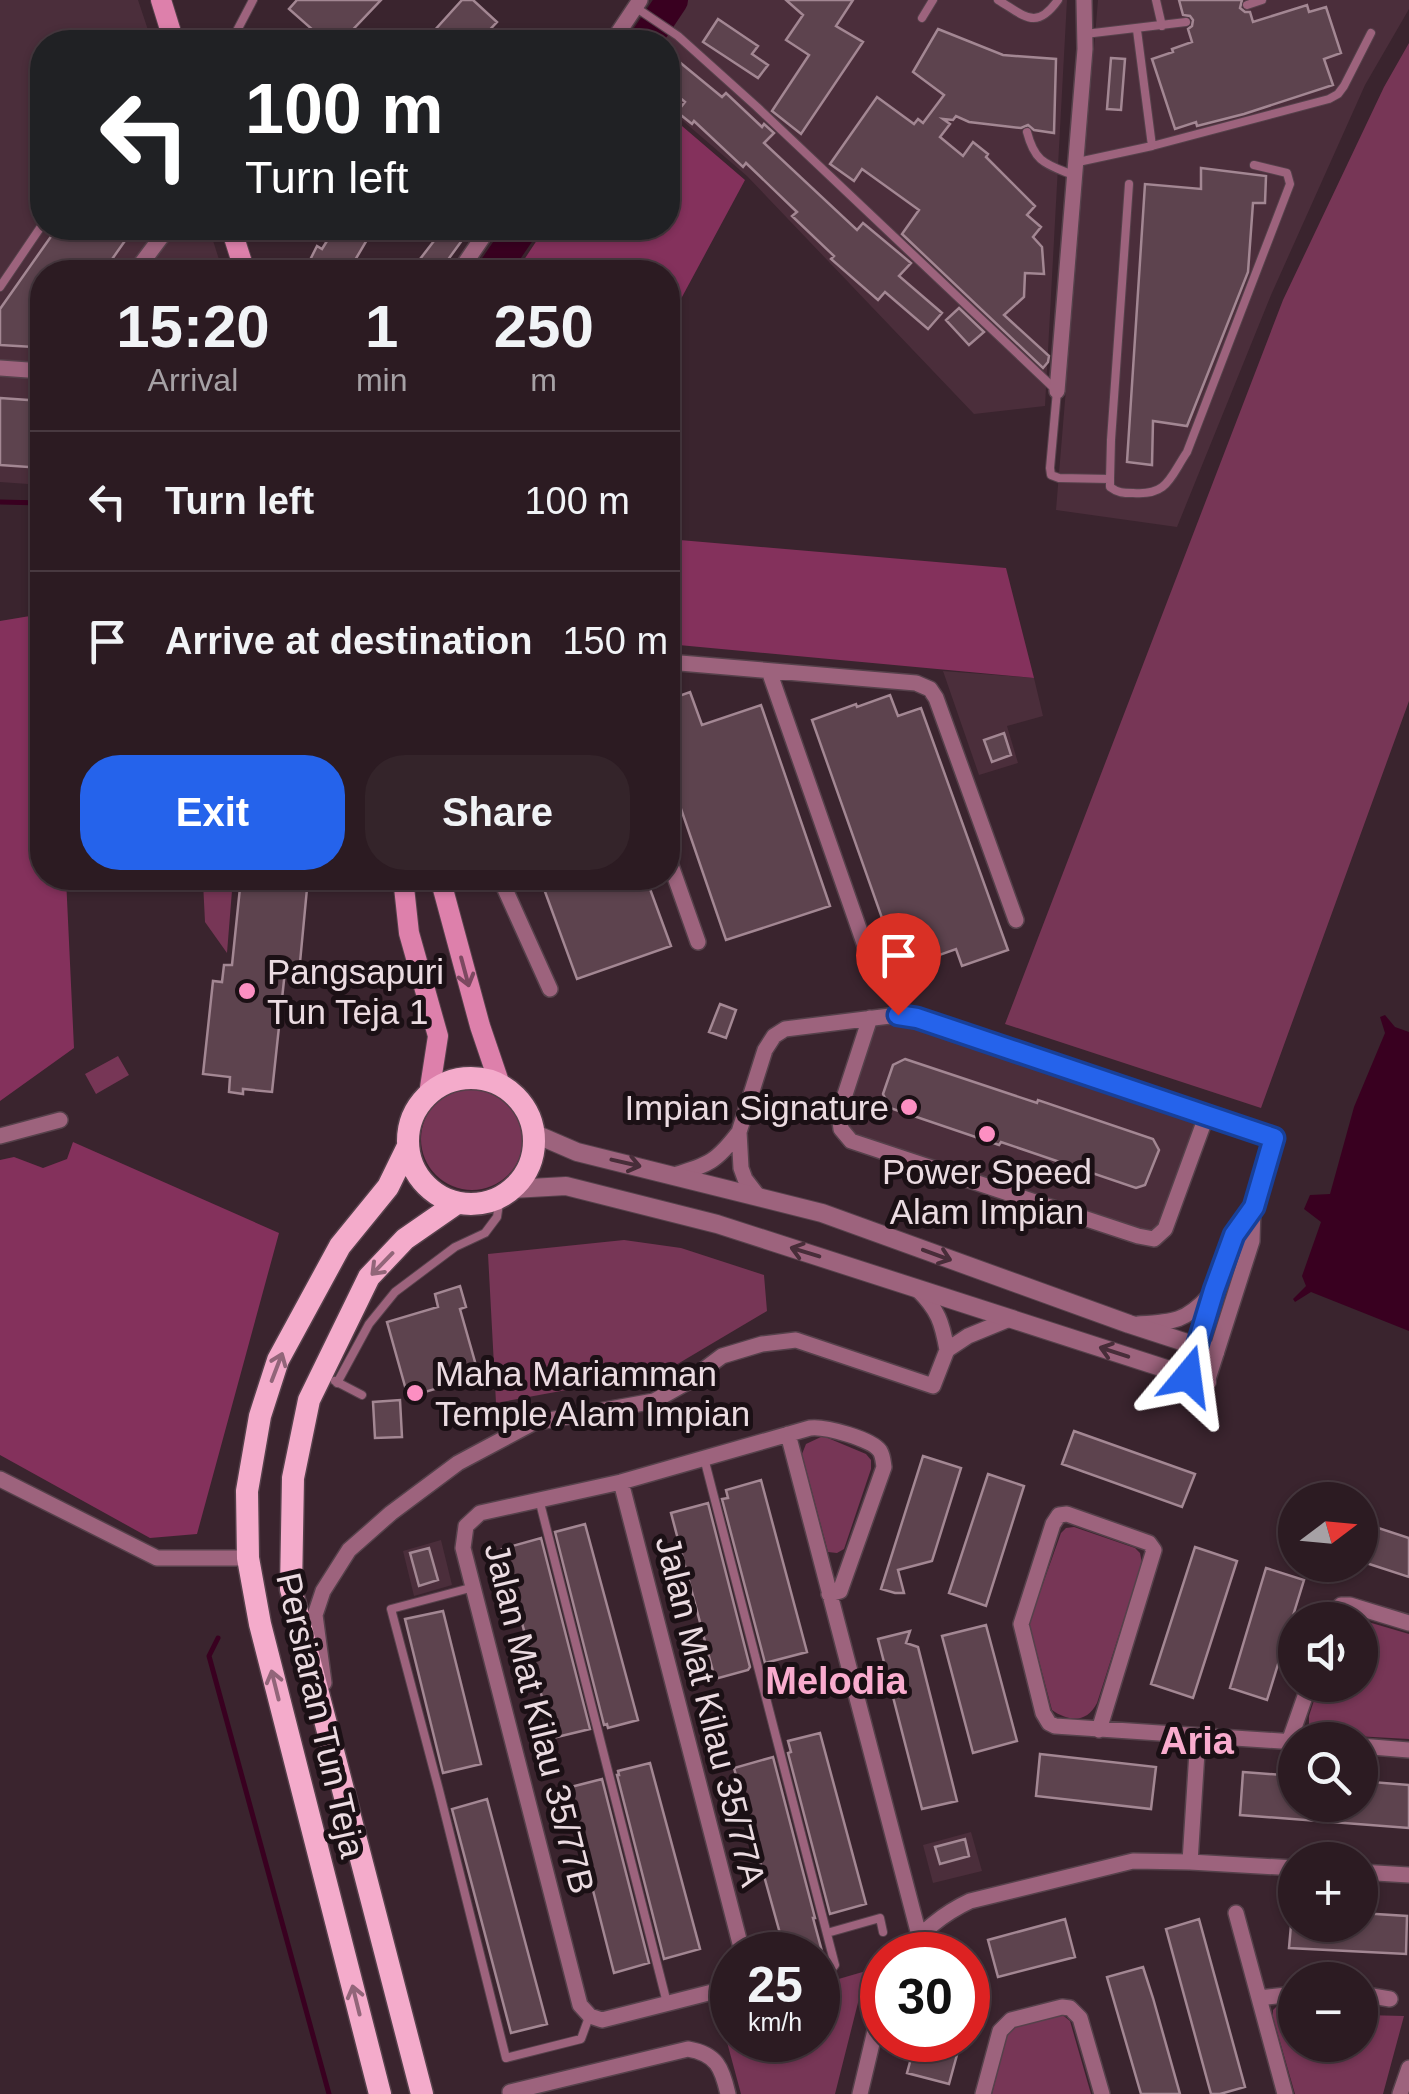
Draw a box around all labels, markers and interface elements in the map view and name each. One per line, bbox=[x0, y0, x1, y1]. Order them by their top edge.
icon: left bbox=[80, 70, 210, 200]
text: 100 m bbox=[245, 70, 443, 148]
text: Turn left bbox=[245, 152, 408, 203]
text: 15:20 bbox=[116, 293, 270, 360]
text: 1 bbox=[365, 293, 398, 360]
text: 250 bbox=[494, 293, 594, 360]
text: Arrival bbox=[148, 362, 238, 398]
text: min bbox=[356, 362, 407, 398]
text: m bbox=[530, 362, 557, 398]
icon: left bbox=[80, 474, 135, 529]
text: Turn left bbox=[165, 480, 314, 522]
text: 100 m bbox=[524, 480, 630, 522]
icon: arrive bbox=[80, 614, 135, 669]
text: Arrive at destination bbox=[165, 620, 532, 662]
text: 150 m bbox=[562, 620, 668, 662]
button: Exit bbox=[80, 755, 345, 870]
button: Share bbox=[365, 755, 630, 870]
pin bbox=[856, 913, 941, 1016]
icon: arrive bbox=[871, 928, 926, 983]
place label: Pangsapuri Tun Teja 1 bbox=[267, 952, 444, 1031]
one-way arrow bbox=[457, 955, 476, 987]
marker: Pangsapuri Tun Teja 1 bbox=[236, 980, 258, 1002]
place label: Impian Signature bbox=[624, 1088, 889, 1127]
marker: Impian Signature bbox=[898, 1096, 920, 1118]
marker: Power Speed Alam Impian bbox=[976, 1123, 998, 1145]
place label: Power Speed Alam Impian bbox=[882, 1152, 1092, 1231]
one-way arrow bbox=[609, 1155, 641, 1173]
one-way arrow bbox=[789, 1242, 821, 1260]
one-way arrow bbox=[921, 1247, 952, 1265]
one-way arrow bbox=[371, 1251, 394, 1276]
position arrow bbox=[1136, 1324, 1240, 1428]
one-way arrow bbox=[1099, 1341, 1130, 1359]
one-way arrow bbox=[269, 1352, 287, 1383]
place label: Maha Mariamman Temple Alam Impian bbox=[435, 1354, 750, 1433]
marker: Maha Mariamman Temple Alam Impian bbox=[404, 1382, 426, 1404]
north arrow bbox=[1278, 1482, 1378, 1582]
map controls bbox=[1278, 1482, 1378, 2062]
street label: Jalan Mat Kilau 35/77A bbox=[649, 1532, 774, 1891]
street label: Jalan Mat Kilau 35/77B bbox=[478, 1539, 602, 1897]
street label: Persiaran Tun Teja bbox=[269, 1569, 373, 1862]
button: sound bbox=[1278, 1602, 1378, 1702]
district label: Melodia bbox=[765, 1660, 908, 1702]
one-way arrow bbox=[265, 1670, 283, 1702]
district label: Aria bbox=[1160, 1720, 1235, 1762]
button: search bbox=[1278, 1722, 1378, 1822]
button: + bbox=[1278, 1842, 1378, 1942]
speed limit sign: 30 bbox=[860, 1932, 990, 2062]
text: 25 bbox=[747, 1957, 803, 2013]
button: − bbox=[1278, 1962, 1378, 2062]
one-way arrow bbox=[345, 1985, 364, 2016]
text: km/h bbox=[748, 2008, 802, 2036]

